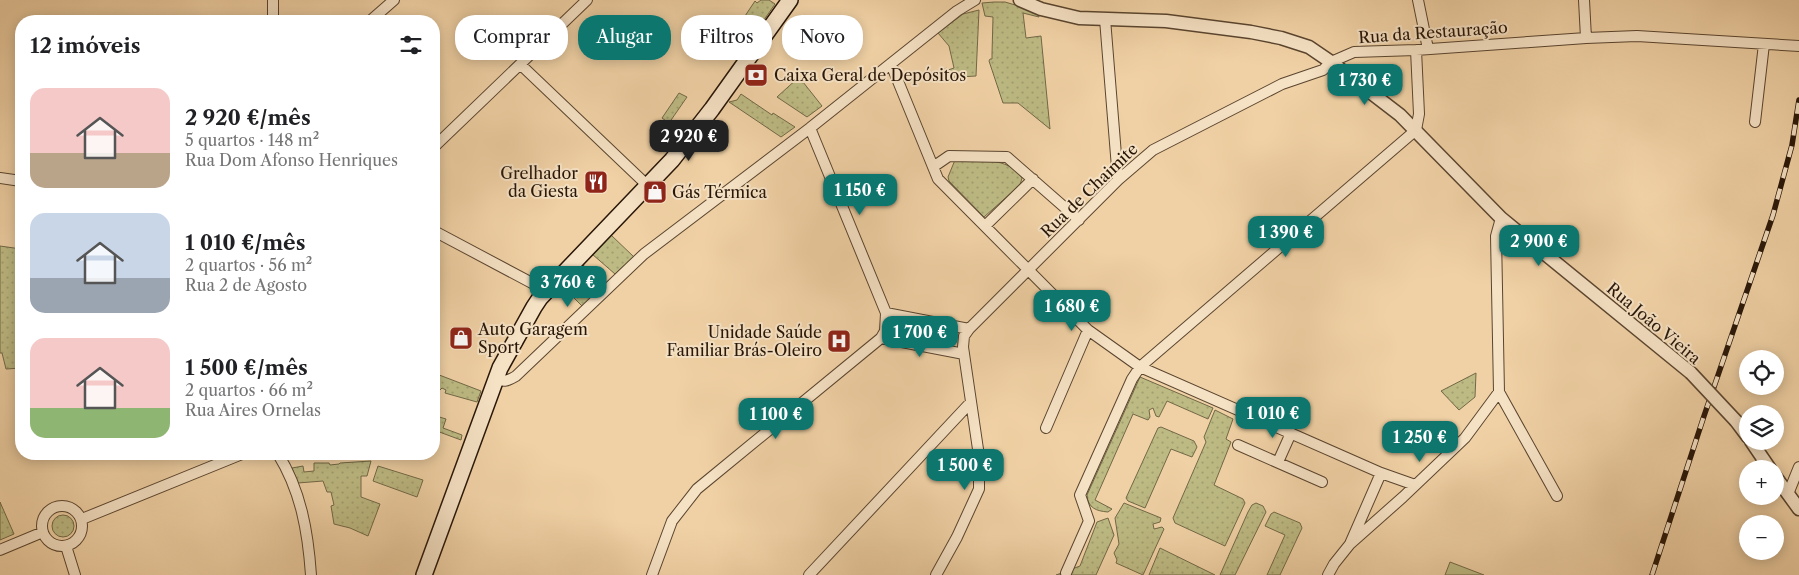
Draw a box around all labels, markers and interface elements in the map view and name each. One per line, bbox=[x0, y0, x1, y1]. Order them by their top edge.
chip: Comprar bbox=[455, 15, 568, 60]
chip: Alugar bbox=[578, 15, 671, 60]
chip: Filtros bbox=[681, 15, 772, 60]
chip: Novo bbox=[782, 15, 863, 60]
street label: Rua da Restauração bbox=[1358, 17, 1509, 47]
icon: filters bbox=[397, 31, 425, 59]
text: 12 imóveis bbox=[30, 33, 141, 58]
bank icon: Caixa Geral de Depósitos bbox=[743, 62, 769, 88]
pin: 1 730 € bbox=[1319, 64, 1411, 106]
place label: Caixa Geral de Depósitos bbox=[774, 65, 966, 85]
text: 1 730 € bbox=[1339, 70, 1391, 90]
text: 2 920 €/mês bbox=[185, 105, 311, 130]
icon: home bbox=[70, 108, 130, 168]
pin: 2 920 € bbox=[643, 120, 735, 162]
text: 2 920 € bbox=[661, 126, 717, 146]
text: 5 quartos · 148 m² bbox=[185, 130, 319, 150]
street label: Rua de Chaimite bbox=[1036, 139, 1142, 241]
text: Rua Dom Afonso Henriques bbox=[185, 150, 398, 170]
place label: Grelhador da Giesta bbox=[500, 163, 579, 201]
restaurant icon: Grelhador da Giesta bbox=[583, 169, 609, 195]
pin: 1 150 € bbox=[814, 174, 906, 216]
shop icon: Gás Térmica bbox=[642, 179, 668, 205]
text: 1 150 € bbox=[834, 180, 886, 200]
place label: Gás Térmica bbox=[672, 182, 767, 202]
pin: 1 390 € bbox=[1240, 216, 1332, 258]
text: 1 390 € bbox=[1259, 222, 1313, 242]
pin: 2 900 € bbox=[1493, 224, 1585, 267]
text: 1 010 €/mês bbox=[185, 230, 305, 255]
text: 2 900 € bbox=[1510, 231, 1568, 251]
icon: home bbox=[70, 233, 130, 293]
text: 2 quartos · 56 m² bbox=[185, 255, 312, 275]
pin: 3 760 € bbox=[522, 266, 614, 308]
text: 3 760 € bbox=[541, 272, 595, 292]
text: Rua 2 de Agosto bbox=[185, 275, 307, 295]
street label: Rua João Vieira bbox=[1603, 278, 1706, 368]
pin: 1 680 € bbox=[1026, 290, 1118, 332]
text: 1 680 € bbox=[1045, 296, 1100, 316]
pin: 1 700 € bbox=[874, 316, 966, 358]
place label: Auto Garagem Sport bbox=[477, 319, 588, 357]
place label: Unidade Saúde Familiar Brás-Oleiro bbox=[667, 322, 822, 360]
text: 1 700 € bbox=[893, 322, 947, 342]
shop icon: Auto Garagem Sport bbox=[448, 325, 474, 351]
hospital icon: Unidade Saúde Familiar Brás-Oleiro bbox=[826, 328, 852, 354]
map controls bbox=[1739, 350, 1784, 560]
button: locate bbox=[1739, 350, 1784, 395]
text: 1 500 €/mês bbox=[185, 355, 308, 380]
icon: home bbox=[70, 358, 130, 418]
text: 2 quartos · 66 m² bbox=[185, 380, 313, 400]
pin: 1 010 € bbox=[1227, 396, 1319, 439]
pin: 1 100 € bbox=[730, 398, 822, 440]
text: Rua Aires Ornelas bbox=[185, 400, 321, 420]
text: 1 010 € bbox=[1247, 403, 1299, 423]
text: 1 100 € bbox=[750, 404, 802, 424]
button: layers bbox=[1739, 405, 1784, 450]
pin: 1 250 € bbox=[1374, 420, 1466, 463]
text: 1 250 € bbox=[1393, 427, 1447, 447]
pin: 1 500 € bbox=[919, 448, 1011, 491]
text: 1 500 € bbox=[938, 455, 992, 475]
button: + bbox=[1739, 460, 1784, 505]
button: − bbox=[1739, 515, 1784, 560]

